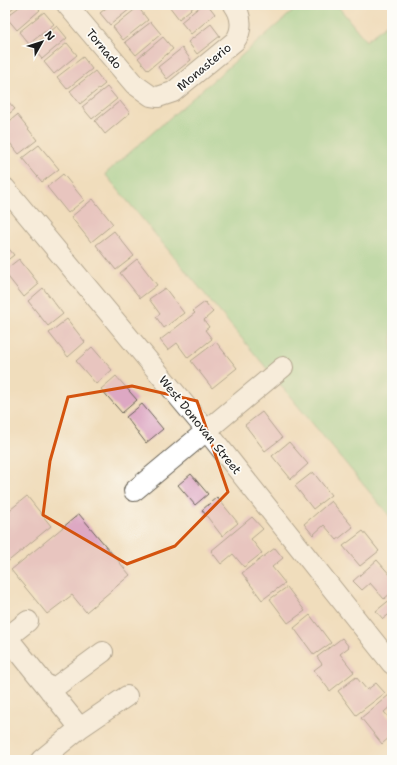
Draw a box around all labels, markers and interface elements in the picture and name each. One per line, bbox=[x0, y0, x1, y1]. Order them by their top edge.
north arrow bbox=[22, 22, 62, 62]
street label: Tornado bbox=[83, 26, 125, 72]
text: N bbox=[41, 28, 58, 44]
street label: Monasterio bbox=[173, 40, 235, 94]
street label: West Donovan Street bbox=[155, 372, 245, 478]

